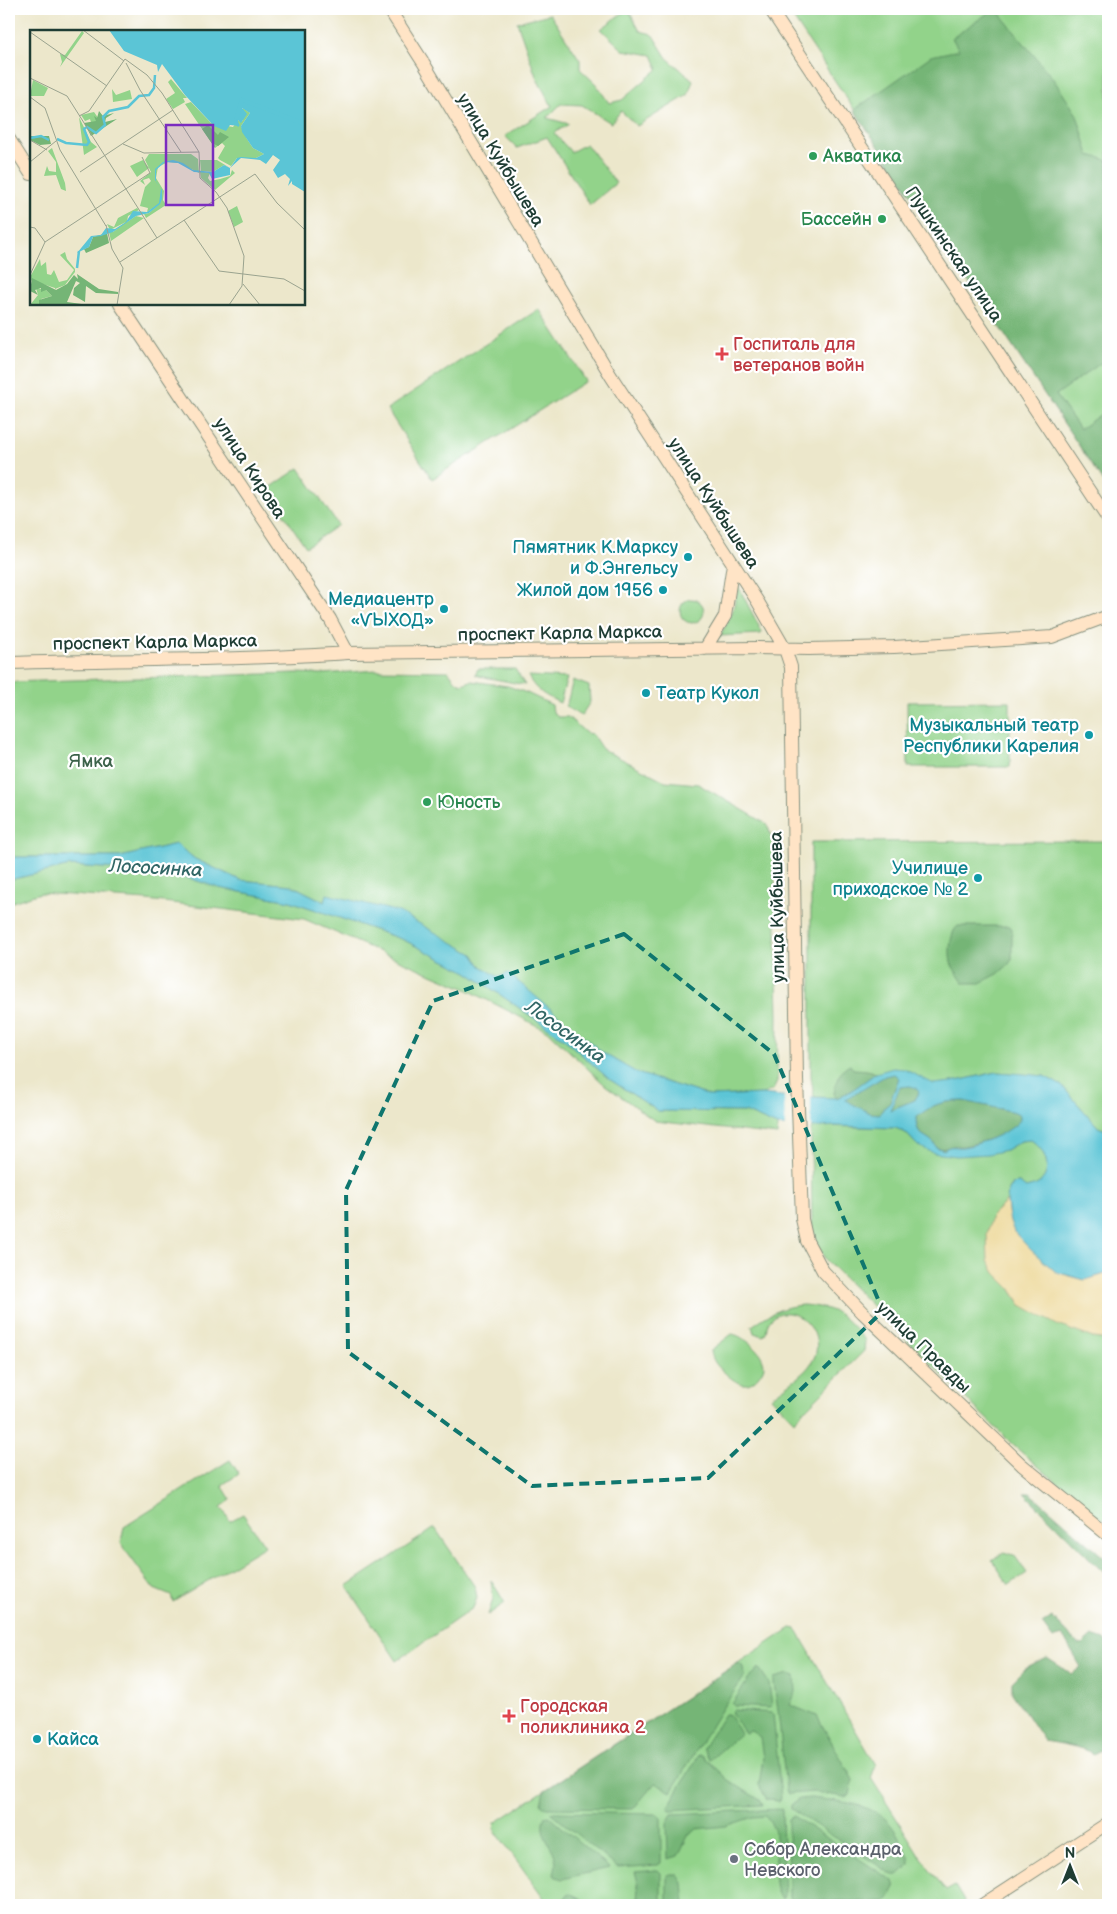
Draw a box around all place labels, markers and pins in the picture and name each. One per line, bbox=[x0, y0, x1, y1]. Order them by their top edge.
place label: Акватика bbox=[822, 146, 902, 167]
marker: Акватика bbox=[807, 150, 819, 162]
place label: Бассейн bbox=[801, 209, 872, 230]
marker: Бассейн bbox=[876, 213, 888, 225]
place label: Госпиталь для ветеранов войн bbox=[733, 334, 865, 376]
marker: Госпиталь для ветеранов войн bbox=[715, 347, 729, 361]
place label: Пямятник К.Марксу и Ф.Энгельсу bbox=[512, 537, 679, 579]
marker: Пямятник К.Марксу и Ф.Энгельсу bbox=[682, 551, 694, 563]
place label: Жилой дом 1956 bbox=[517, 580, 653, 601]
marker: Жилой дом 1956 bbox=[657, 584, 669, 596]
place label: Медиацентр «ѴЫХОД» bbox=[328, 589, 434, 631]
marker: Медиацентр «ѴЫХОД» bbox=[438, 603, 450, 615]
place label: Театр Кукол bbox=[656, 683, 759, 704]
marker: Театр Кукол bbox=[640, 687, 652, 699]
place label: Музыкальный театр Республики Карелия bbox=[903, 715, 1079, 757]
marker: Музыкальный театр Республики Карелия bbox=[1083, 729, 1095, 741]
place label: Юность bbox=[437, 792, 500, 813]
marker: Юность bbox=[421, 796, 433, 808]
place label: Училище приходское № 2 bbox=[832, 858, 968, 900]
marker: Училище приходское № 2 bbox=[972, 872, 984, 884]
place label: Городская поликлиника 2 bbox=[520, 1696, 646, 1738]
marker: Городская поликлиника 2 bbox=[502, 1709, 516, 1723]
place label: Кайса bbox=[47, 1729, 99, 1750]
marker: Кайса bbox=[31, 1733, 43, 1745]
place label: Собор Александра Невского bbox=[744, 1839, 902, 1881]
marker: Собор Александра Невского bbox=[728, 1853, 740, 1865]

